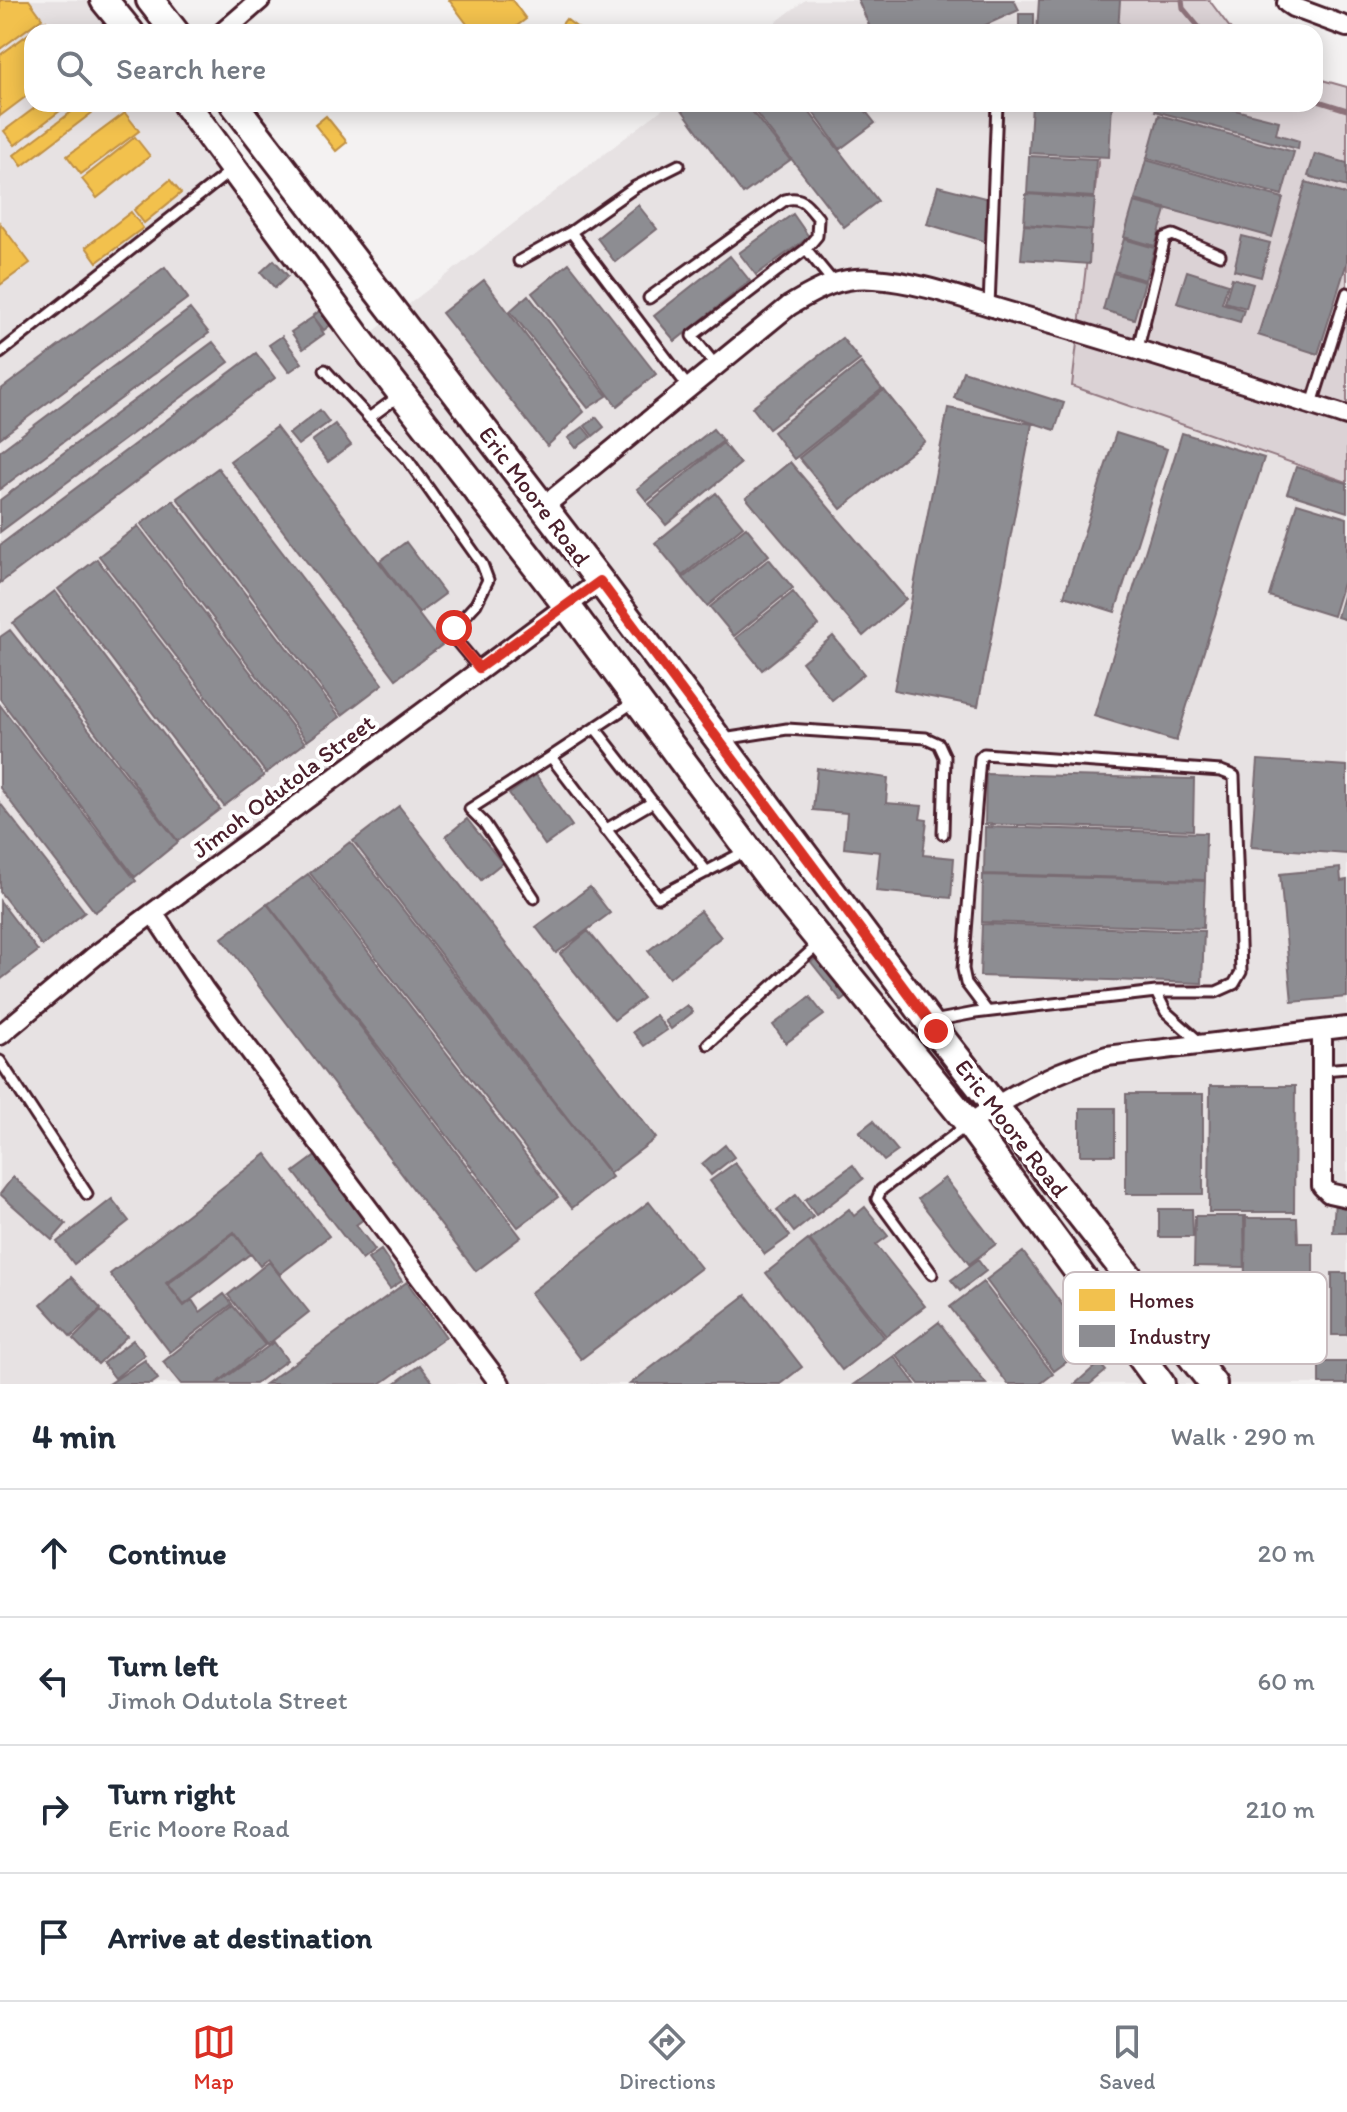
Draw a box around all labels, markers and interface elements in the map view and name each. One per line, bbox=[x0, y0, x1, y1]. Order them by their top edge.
search box bbox=[24, 24, 1323, 112]
icon: search bbox=[52, 46, 96, 90]
text: Search here bbox=[116, 50, 266, 87]
street label: Eric Moore Road bbox=[473, 420, 597, 572]
route start bbox=[436, 610, 472, 646]
street label: Jimoh Odutola Street bbox=[186, 708, 380, 864]
route end bbox=[918, 1013, 954, 1049]
street label: Eric Moore Road bbox=[949, 1053, 1075, 1203]
legend bbox=[1063, 1272, 1327, 1364]
text: Homes bbox=[1129, 1287, 1194, 1314]
text: Industry bbox=[1129, 1323, 1211, 1350]
text: 4 min bbox=[32, 1416, 116, 1457]
text: Walk · 290 m bbox=[1171, 1420, 1315, 1452]
icon: ahead bbox=[32, 1531, 76, 1575]
text: Continue bbox=[108, 1535, 227, 1572]
text: 20 m bbox=[1258, 1537, 1315, 1569]
text: Turn left bbox=[108, 1647, 219, 1684]
icon: left bbox=[32, 1659, 76, 1703]
text: 60 m bbox=[1258, 1665, 1315, 1697]
text: Jimoh Odutola Street bbox=[108, 1684, 348, 1716]
text: Turn right bbox=[108, 1775, 236, 1812]
icon: right bbox=[32, 1787, 76, 1831]
text: 210 m bbox=[1246, 1793, 1315, 1825]
text: Eric Moore Road bbox=[108, 1812, 289, 1844]
icon: arrive bbox=[32, 1915, 76, 1959]
text: Arrive at destination bbox=[108, 1919, 372, 1956]
tab: Map bbox=[192, 2020, 236, 2095]
tab: Directions bbox=[619, 2020, 716, 2095]
tab: Saved bbox=[1099, 2020, 1155, 2095]

